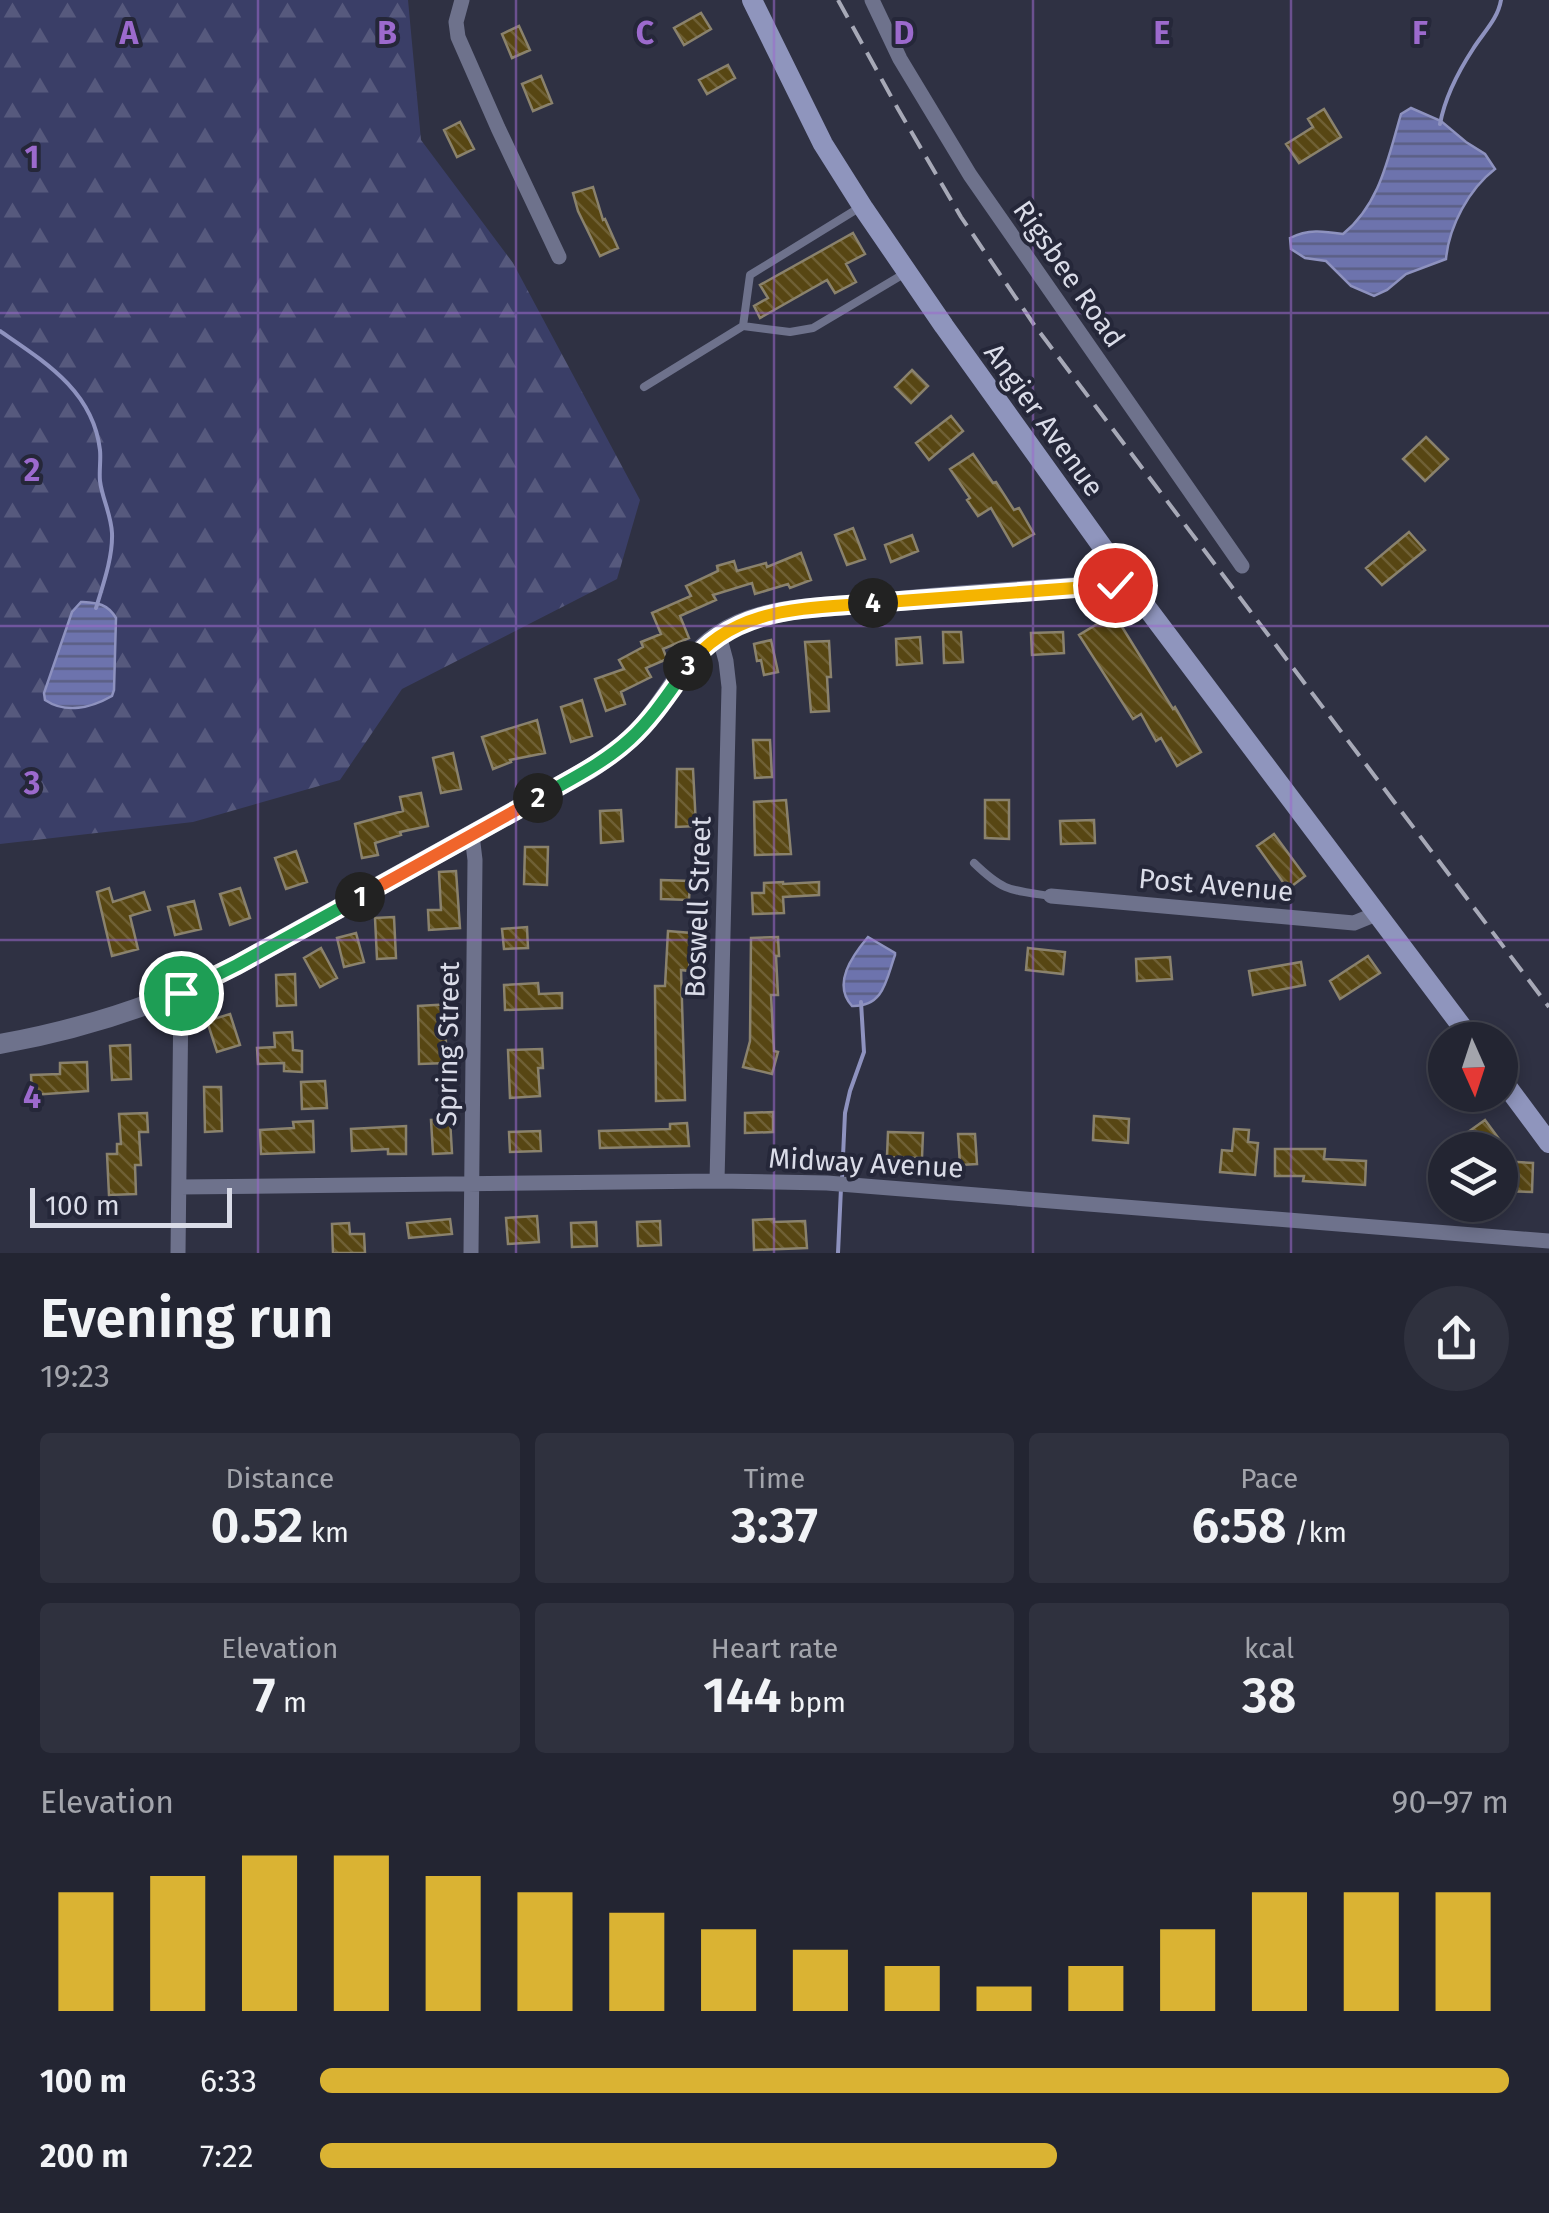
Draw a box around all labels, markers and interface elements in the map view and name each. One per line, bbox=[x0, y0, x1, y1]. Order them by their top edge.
text: A bbox=[119, 14, 140, 52]
text: B bbox=[377, 14, 397, 52]
text: C bbox=[636, 14, 655, 52]
text: D bbox=[894, 14, 914, 52]
text: E bbox=[1154, 14, 1170, 52]
text: F bbox=[1412, 14, 1428, 52]
text: 1 bbox=[25, 138, 39, 176]
street label: Rigsbee Road bbox=[1006, 194, 1132, 354]
street label: Angier Avenue bbox=[977, 337, 1111, 503]
text: 2 bbox=[24, 451, 40, 489]
pin bbox=[1073, 543, 1158, 628]
icon: check bbox=[1088, 558, 1143, 613]
pin: 4 bbox=[848, 578, 898, 628]
text: 4 bbox=[865, 586, 881, 619]
pin: 3 bbox=[663, 641, 713, 691]
text: 3 bbox=[681, 649, 695, 682]
text: 3 bbox=[23, 764, 40, 802]
pin: 2 bbox=[513, 773, 563, 823]
text: 2 bbox=[531, 781, 545, 814]
street label: Boswell Street bbox=[678, 815, 718, 998]
street label: Post Avenue bbox=[1137, 862, 1295, 908]
pin: 1 bbox=[335, 872, 385, 922]
text: 1 bbox=[354, 880, 367, 913]
pin bbox=[139, 951, 224, 1036]
street label: Spring Street bbox=[430, 960, 466, 1127]
icon: arrive bbox=[154, 966, 209, 1021]
north arrow bbox=[1428, 1022, 1518, 1112]
map controls bbox=[1428, 1022, 1518, 1222]
text: 4 bbox=[23, 1078, 41, 1116]
button: layers bbox=[1428, 1132, 1518, 1222]
street label: Midway Avenue bbox=[768, 1141, 964, 1185]
scale bar bbox=[30, 1183, 232, 1228]
text: 100 m bbox=[45, 1189, 120, 1222]
text: Evening run bbox=[40, 1286, 334, 1352]
button: share bbox=[1404, 1286, 1509, 1391]
text: 19:23 bbox=[40, 1357, 110, 1395]
text: Distance bbox=[226, 1462, 334, 1495]
text: Time bbox=[744, 1462, 805, 1495]
text: Pace bbox=[1240, 1462, 1298, 1495]
text: 0.52 bbox=[211, 1495, 303, 1555]
text: 3:37 bbox=[731, 1495, 818, 1555]
text: 6:58 bbox=[1191, 1495, 1287, 1555]
text: km bbox=[303, 1516, 349, 1549]
text: /km bbox=[1287, 1516, 1347, 1549]
text: Elevation bbox=[221, 1632, 338, 1665]
text: Heart rate bbox=[711, 1632, 838, 1665]
text: kcal bbox=[1244, 1632, 1294, 1665]
text: 7 bbox=[253, 1665, 276, 1725]
text: 144 bbox=[703, 1665, 781, 1725]
text: 38 bbox=[1242, 1665, 1296, 1725]
text: m bbox=[276, 1686, 307, 1719]
text: bpm bbox=[781, 1686, 846, 1719]
text: Elevation bbox=[40, 1783, 174, 1821]
text: 90–97 m bbox=[1392, 1783, 1509, 1821]
text: 100 m bbox=[40, 2062, 127, 2100]
text: 6:33 bbox=[200, 2062, 257, 2100]
text: 200 m bbox=[40, 2137, 129, 2175]
text: 7:22 bbox=[200, 2137, 254, 2175]

